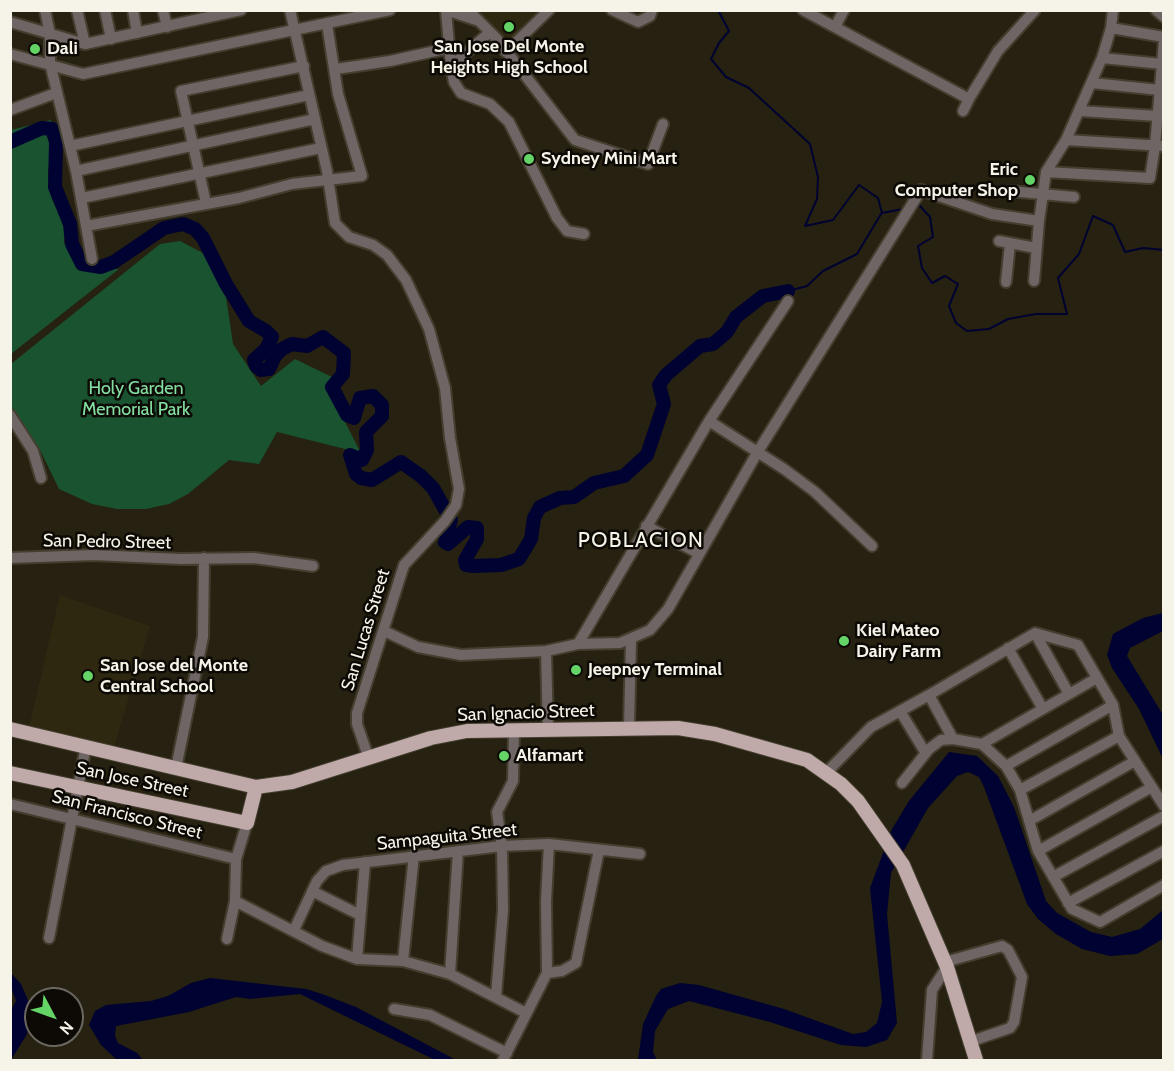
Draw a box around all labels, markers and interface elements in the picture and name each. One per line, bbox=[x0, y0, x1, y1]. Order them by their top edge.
marker: San Jose Del Monte Heights High School bbox=[502, 20, 516, 34]
place label: San Jose Del Monte Heights High School bbox=[430, 36, 588, 78]
place label: Dali bbox=[47, 38, 78, 60]
marker: Dali bbox=[28, 42, 42, 56]
place label: Sydney Mini Mart bbox=[541, 148, 677, 170]
marker: Sydney Mini Mart bbox=[522, 152, 536, 166]
place label: Eric Computer Shop bbox=[895, 159, 1018, 201]
marker: Eric Computer Shop bbox=[1023, 173, 1037, 187]
park label: Holy Garden Memorial Park bbox=[82, 378, 190, 420]
district label: POBLACION bbox=[578, 528, 704, 554]
street label: San Pedro Street bbox=[43, 530, 171, 554]
street label: San Lucas Street bbox=[337, 567, 395, 693]
place label: Kiel Mateo Dairy Farm bbox=[856, 620, 941, 662]
marker: Kiel Mateo Dairy Farm bbox=[837, 634, 851, 648]
place label: San Jose del Monte Central School bbox=[100, 655, 248, 698]
place label: Jeepney Terminal bbox=[588, 659, 722, 681]
marker: Jeepney Terminal bbox=[569, 663, 583, 677]
marker: San Jose del Monte Central School bbox=[81, 669, 95, 683]
street label: San Ignacio Street bbox=[457, 700, 595, 726]
place label: Alfamart bbox=[516, 745, 583, 767]
marker: Alfamart bbox=[497, 749, 511, 763]
street label: San Jose Street bbox=[74, 758, 190, 802]
street label: San Francisco Street bbox=[50, 786, 204, 844]
street label: Sampaguita Street bbox=[376, 819, 518, 855]
north arrow bbox=[24, 987, 84, 1047]
text: N bbox=[56, 1017, 77, 1038]

